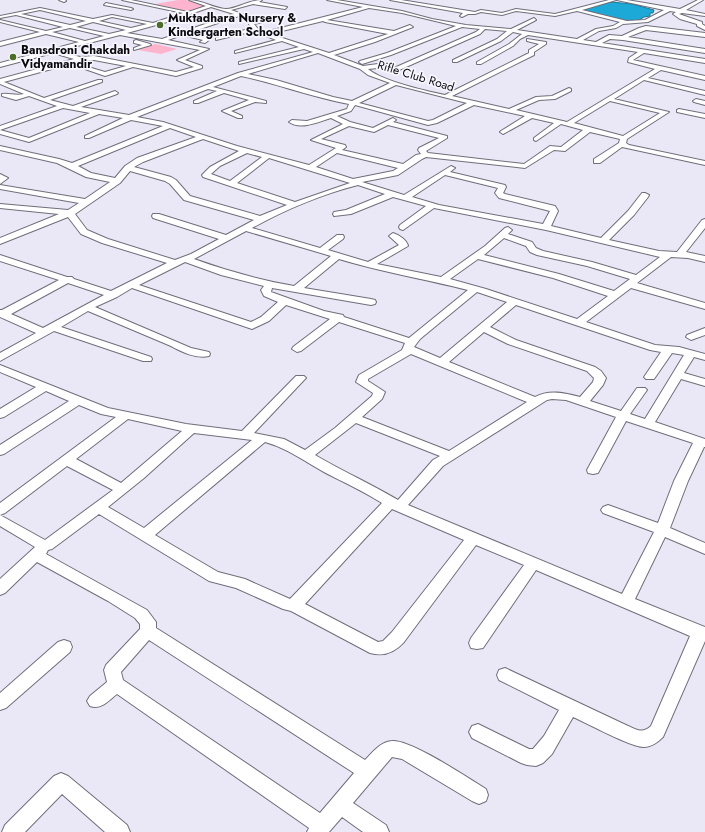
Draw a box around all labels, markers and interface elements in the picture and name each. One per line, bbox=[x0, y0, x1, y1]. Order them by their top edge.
place label: Muktadhara Nursery & Kindergarten School bbox=[168, 9, 296, 41]
marker: Muktadhara Nursery & Kindergarten School bbox=[155, 20, 165, 30]
place label: Bansdroni Chakdah Vidyamandir bbox=[20, 41, 130, 73]
marker: Bansdroni Chakdah Vidyamandir bbox=[8, 52, 18, 62]
street label: Rifle Club Road bbox=[375, 56, 457, 96]

